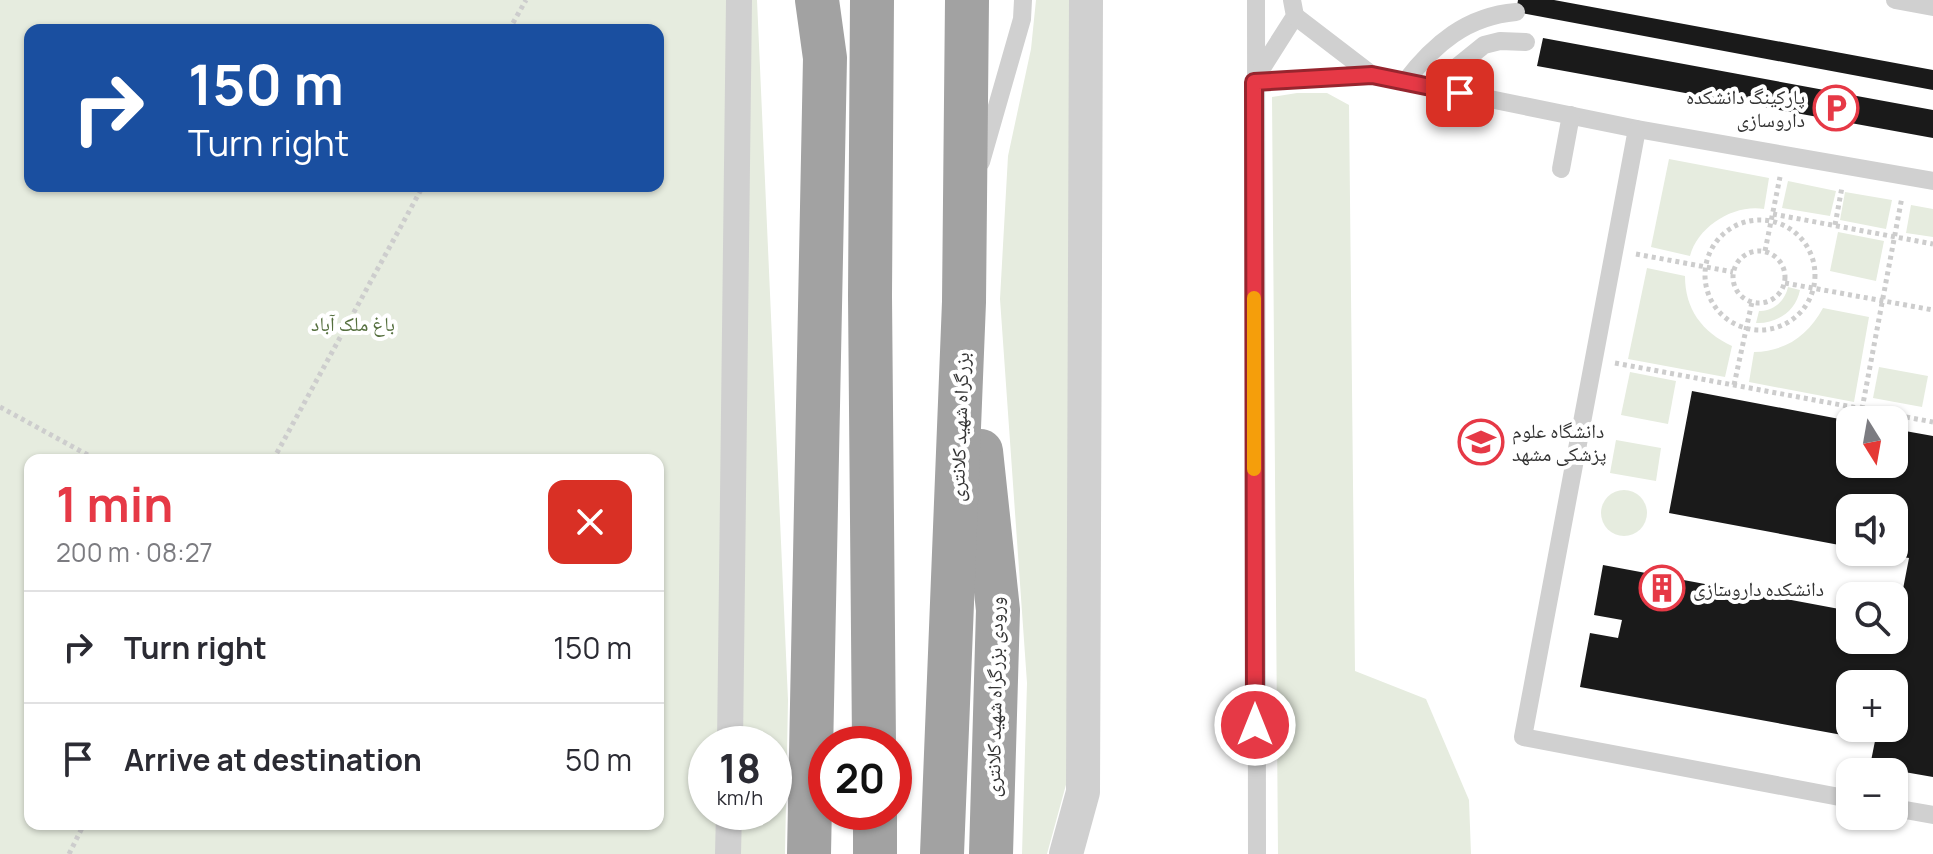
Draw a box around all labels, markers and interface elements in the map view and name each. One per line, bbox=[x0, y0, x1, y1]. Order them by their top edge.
text: 150 m bbox=[188, 45, 344, 122]
icon: right bbox=[56, 56, 160, 160]
pin bbox=[1426, 59, 1494, 127]
icon: arrive bbox=[1438, 71, 1482, 115]
place label: پارکینگ دانشکده داروسازی bbox=[1686, 83, 1805, 133]
parking icon: پارکینگ دانشکده داروسازی bbox=[1812, 84, 1860, 132]
text: Turn right bbox=[188, 118, 349, 167]
park label: باغ ملک آباد bbox=[311, 310, 395, 337]
street label: بزرگراه شهید کلانتری bbox=[943, 352, 975, 502]
north arrow bbox=[1836, 406, 1908, 478]
map controls bbox=[1836, 406, 1908, 830]
place label: دانشگاه علوم پزشکی مشهد bbox=[1512, 417, 1607, 467]
school or university icon: دانشگاه علوم پزشکی مشهد bbox=[1457, 418, 1505, 466]
text: 1 min bbox=[56, 471, 173, 536]
button: close bbox=[548, 480, 632, 564]
button: sound bbox=[1836, 494, 1908, 566]
text: 200 m · 08:27 bbox=[56, 534, 213, 570]
building icon: دانشکده داروسازی bbox=[1638, 564, 1686, 612]
place label: دانشکده داروسازی bbox=[1693, 575, 1824, 602]
button: search bbox=[1836, 582, 1908, 654]
street label: ورودی بزرگراه شهید کلانتری bbox=[979, 596, 1009, 798]
icon: right bbox=[56, 625, 100, 669]
text: Turn right bbox=[124, 627, 267, 668]
text: 150 m bbox=[553, 627, 632, 668]
button: + bbox=[1836, 670, 1908, 742]
position arrow bbox=[1213, 683, 1297, 767]
speed limit sign: 20 bbox=[808, 726, 912, 830]
icon: arrive bbox=[56, 737, 100, 781]
text: Arrive at destination bbox=[124, 739, 422, 780]
text: 50 m bbox=[565, 739, 632, 780]
text: 18 bbox=[719, 740, 761, 795]
button: − bbox=[1836, 758, 1908, 830]
text: km/h bbox=[717, 784, 763, 811]

